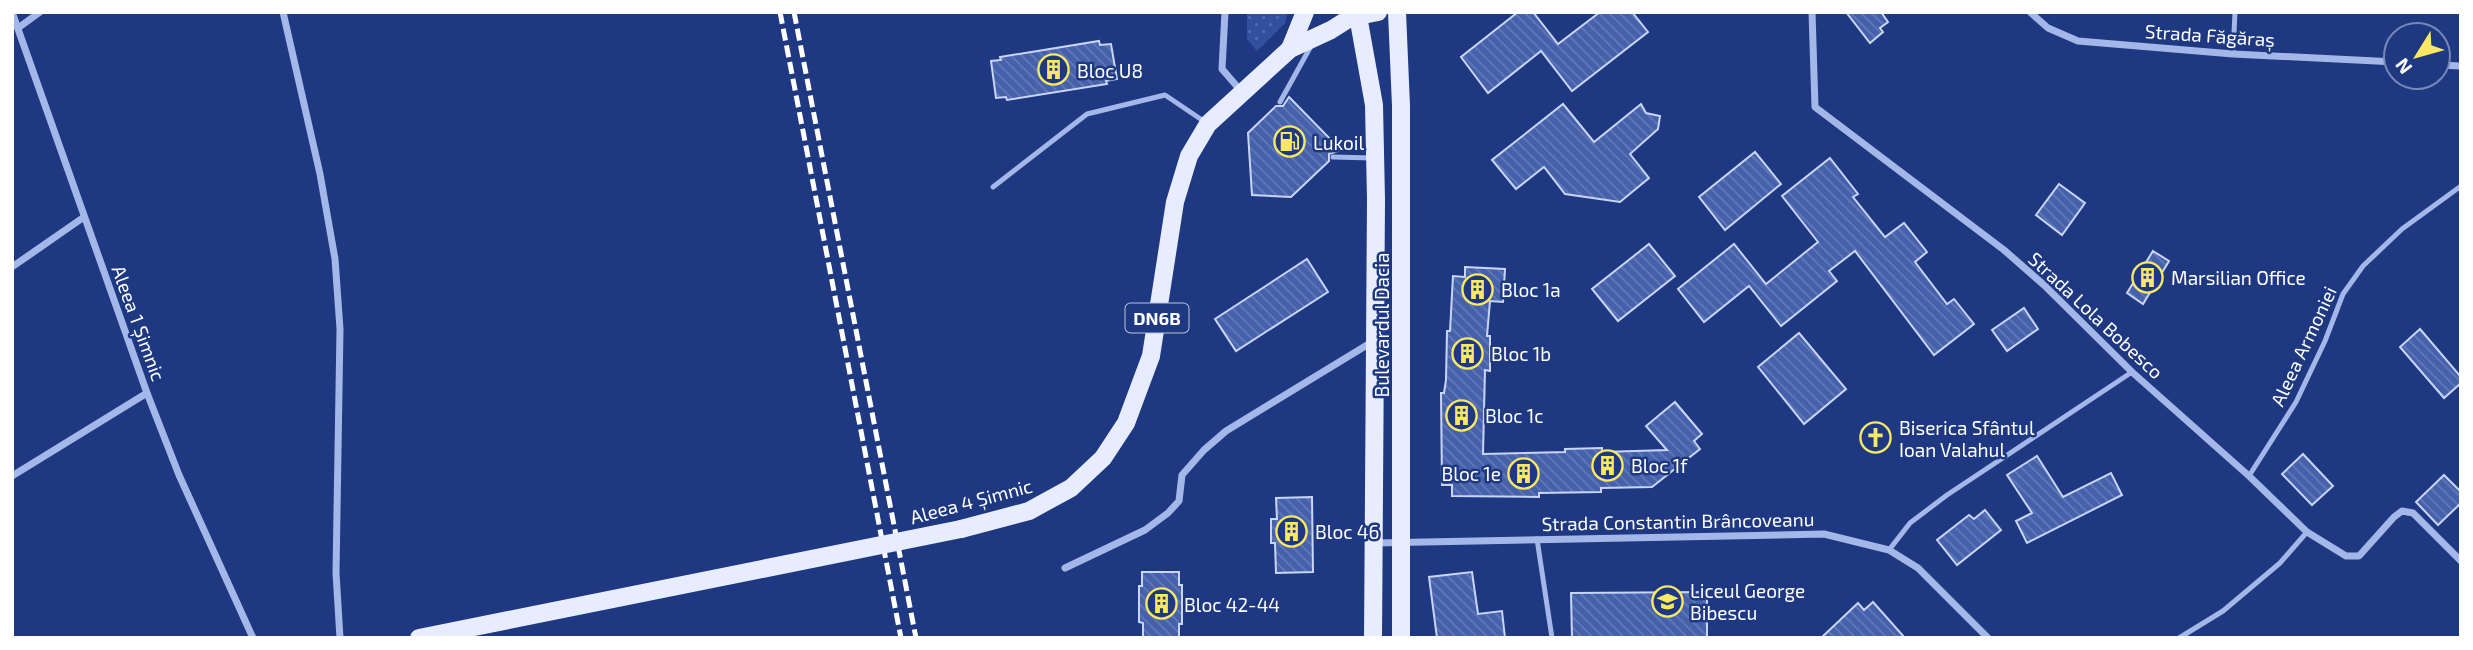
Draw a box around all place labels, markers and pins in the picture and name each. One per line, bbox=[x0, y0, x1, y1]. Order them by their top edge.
building icon: Bloc U8 bbox=[1037, 53, 1071, 87]
place label: Bloc U8 bbox=[1077, 59, 1143, 82]
fuel station icon: Lukoil bbox=[1273, 125, 1307, 159]
place label: Lukoil bbox=[1313, 131, 1364, 154]
building icon: Marsilian Office bbox=[2131, 260, 2165, 294]
place label: Marsilian Office bbox=[2171, 266, 2306, 289]
building icon: Bloc 1a bbox=[1461, 272, 1495, 306]
place label: Bloc 1a bbox=[1501, 278, 1561, 301]
building icon: Bloc 1b bbox=[1451, 336, 1485, 370]
place label: Bloc 1b bbox=[1491, 342, 1551, 365]
building icon: Bloc 1c bbox=[1445, 398, 1479, 432]
place label: Bloc 1c bbox=[1485, 404, 1544, 427]
place label: Biserica Sfântul Ioan Valahul bbox=[1899, 416, 2035, 461]
church icon: Biserica Sfântul Ioan Valahul bbox=[1859, 421, 1893, 455]
building icon: Bloc 1f bbox=[1591, 448, 1625, 482]
place label: Bloc 1f bbox=[1631, 454, 1688, 477]
building icon: Bloc 1e bbox=[1507, 456, 1541, 490]
place label: Bloc 1e bbox=[1441, 462, 1501, 485]
building icon: Bloc 46 bbox=[1275, 514, 1309, 548]
place label: Bloc 46 bbox=[1315, 520, 1379, 543]
place label: Liceul George Bibescu bbox=[1690, 579, 1805, 624]
school or university icon: Liceul George Bibescu bbox=[1650, 584, 1684, 618]
building icon: Bloc 42-44 bbox=[1144, 587, 1178, 621]
place label: Bloc 42-44 bbox=[1184, 593, 1280, 616]

